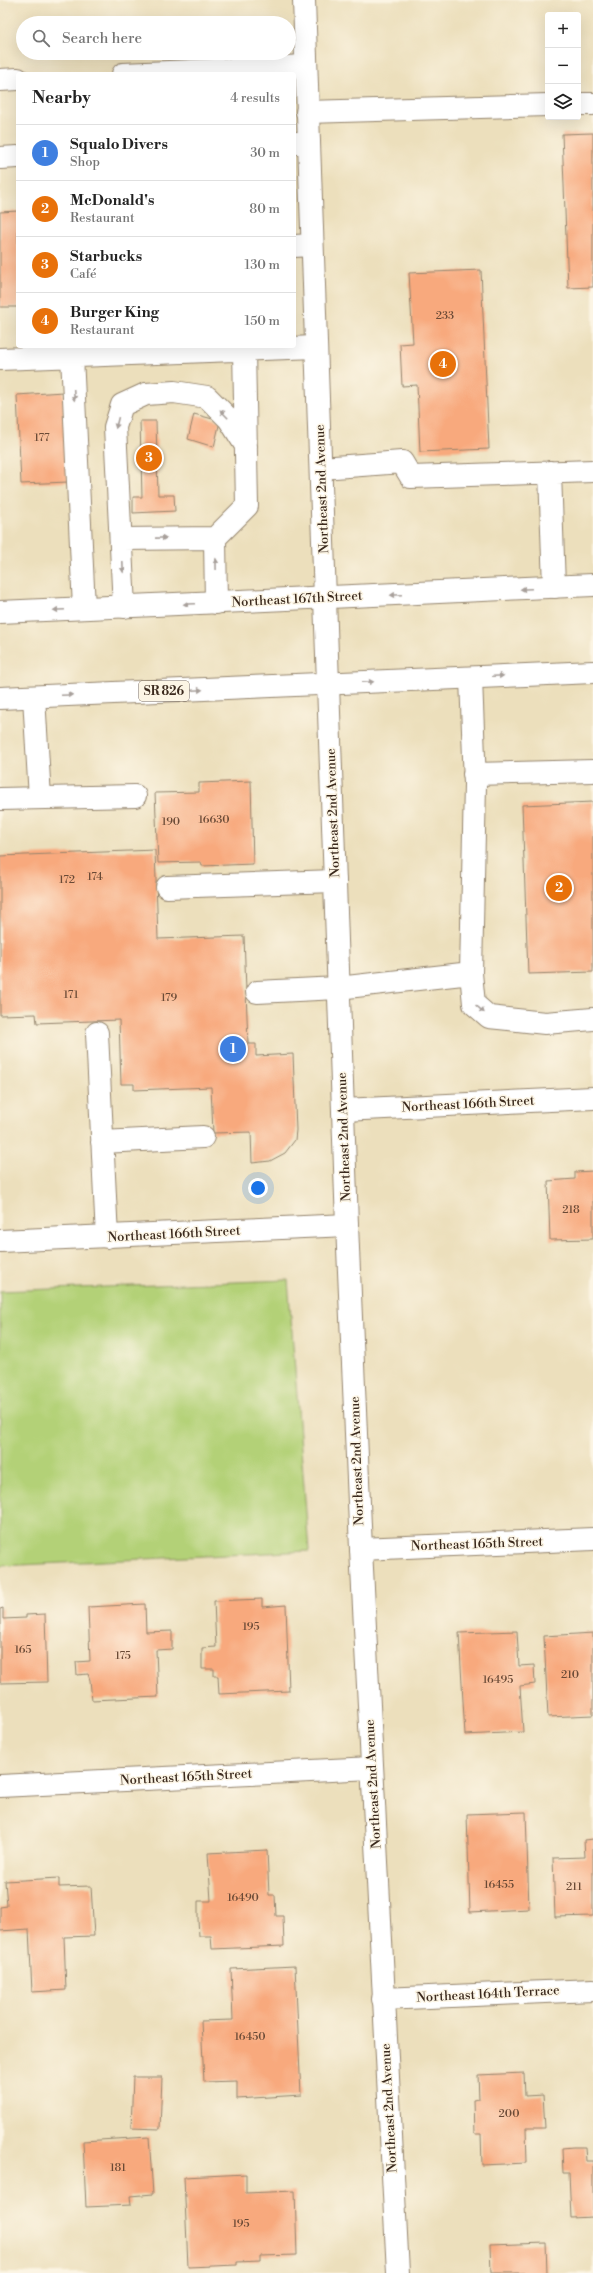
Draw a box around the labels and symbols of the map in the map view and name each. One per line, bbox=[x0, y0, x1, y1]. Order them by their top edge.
house number: 233 bbox=[436, 309, 454, 323]
pin: 4 bbox=[430, 349, 456, 379]
one-way arrow bbox=[70, 389, 77, 401]
one-way arrow bbox=[219, 409, 228, 419]
one-way arrow bbox=[114, 418, 120, 430]
street label: Northeast 2nd Avenue bbox=[312, 424, 332, 554]
house number: 177 bbox=[34, 431, 50, 445]
pin: 3 bbox=[136, 443, 162, 473]
one-way arrow bbox=[155, 535, 168, 541]
one-way arrow bbox=[213, 557, 219, 570]
one-way arrow bbox=[120, 561, 126, 574]
one-way arrow bbox=[520, 585, 532, 592]
street label: Northeast 167th Street bbox=[231, 588, 363, 610]
one-way arrow bbox=[389, 592, 402, 598]
one-way arrow bbox=[183, 601, 195, 608]
one-way arrow bbox=[53, 606, 65, 613]
one-way arrow bbox=[492, 673, 504, 680]
one-way arrow bbox=[362, 679, 375, 685]
road number: SR 826 bbox=[139, 681, 189, 701]
one-way arrow bbox=[191, 686, 203, 693]
one-way arrow bbox=[61, 692, 73, 699]
street label: Northeast 2nd Avenue bbox=[323, 748, 343, 878]
house number: 16630 bbox=[198, 813, 230, 827]
house number: 190 bbox=[162, 815, 180, 829]
house number: 174 bbox=[87, 870, 103, 884]
house number: 172 bbox=[59, 873, 75, 887]
pin: 2 bbox=[546, 873, 572, 903]
house number: 171 bbox=[64, 988, 79, 1002]
house number: 179 bbox=[161, 991, 177, 1005]
one-way arrow bbox=[475, 1004, 485, 1014]
pin: 1 bbox=[220, 1034, 246, 1064]
street label: Northeast 2nd Avenue bbox=[334, 1072, 354, 1202]
street label: Northeast 166th Street bbox=[401, 1093, 535, 1115]
your location bbox=[248, 1178, 268, 1198]
house number: 218 bbox=[562, 1203, 580, 1217]
street label: Northeast 166th Street bbox=[107, 1223, 241, 1245]
street label: Northeast 2nd Avenue bbox=[347, 1396, 367, 1526]
street label: Northeast 165th Street bbox=[411, 1534, 544, 1554]
house number: 195 bbox=[242, 1620, 260, 1634]
house number: 165 bbox=[14, 1643, 32, 1657]
house number: 175 bbox=[115, 1649, 131, 1663]
house number: 210 bbox=[561, 1668, 579, 1682]
house number: 16495 bbox=[483, 1673, 513, 1687]
street label: Northeast 2nd Avenue bbox=[362, 1718, 384, 1849]
street label: Northeast 165th Street bbox=[120, 1766, 253, 1788]
house number: 16455 bbox=[484, 1878, 514, 1892]
house number: 211 bbox=[566, 1880, 582, 1894]
house number: 16490 bbox=[227, 1891, 259, 1905]
street label: Northeast 164th Terrace bbox=[416, 1982, 560, 2006]
house number: 16450 bbox=[234, 2030, 266, 2044]
street label: Northeast 2nd Avenue bbox=[378, 2042, 400, 2173]
house number: 200 bbox=[499, 2107, 519, 2121]
house number: 181 bbox=[110, 2161, 126, 2175]
house number: 195 bbox=[232, 2217, 250, 2231]

